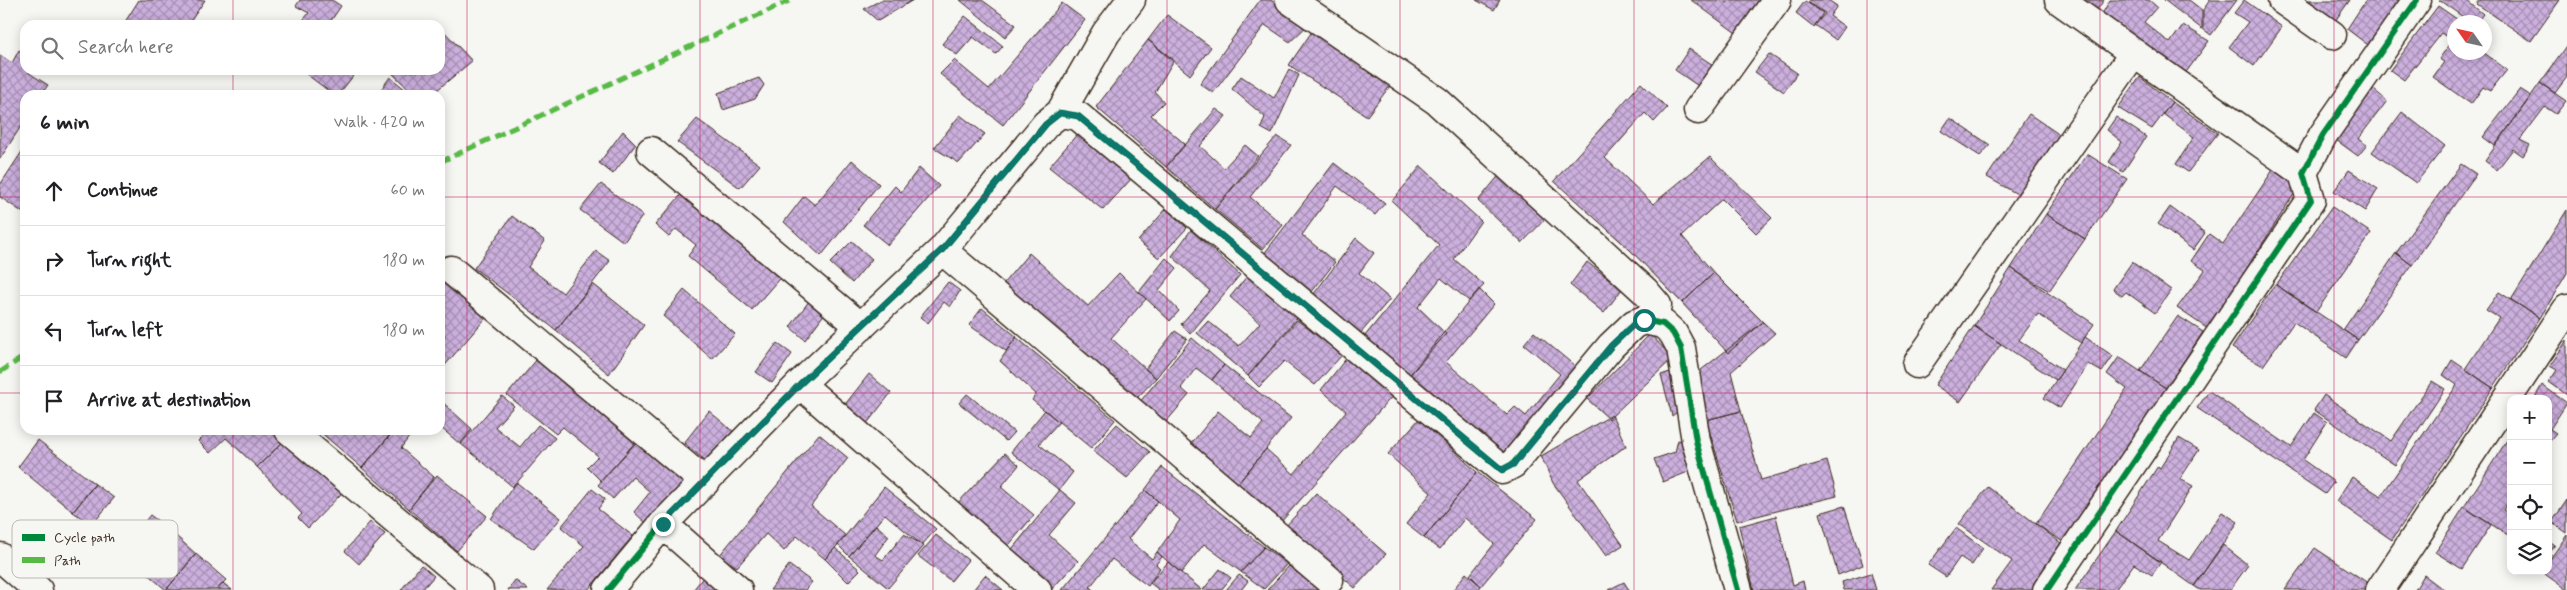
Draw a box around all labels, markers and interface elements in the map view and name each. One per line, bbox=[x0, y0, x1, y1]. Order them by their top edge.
north arrow bbox=[2447, 15, 2492, 60]
search box bbox=[20, 20, 445, 75]
icon: search bbox=[38, 34, 66, 62]
text: Search here bbox=[78, 35, 174, 60]
text: 6 min bbox=[40, 109, 90, 137]
text: Walk · 420 m bbox=[334, 112, 425, 133]
icon: ahead bbox=[40, 177, 68, 205]
text: Continue bbox=[87, 178, 158, 203]
text: 60 m bbox=[391, 180, 425, 201]
icon: right bbox=[40, 247, 68, 275]
text: Turn right bbox=[87, 248, 171, 273]
text: 180 m bbox=[382, 250, 425, 271]
route start bbox=[1633, 309, 1656, 332]
icon: left bbox=[40, 317, 68, 345]
text: Turn left bbox=[87, 318, 163, 343]
text: 180 m bbox=[382, 320, 425, 341]
icon: arrive bbox=[40, 387, 68, 415]
text: Arrive at destination bbox=[87, 388, 251, 413]
map controls bbox=[2507, 395, 2552, 575]
button: + bbox=[2507, 395, 2552, 440]
button: − bbox=[2507, 440, 2552, 485]
button: locate bbox=[2507, 485, 2552, 530]
route end bbox=[652, 513, 675, 536]
legend bbox=[12, 520, 178, 578]
text: Cycle path bbox=[54, 529, 115, 547]
button: layers bbox=[2507, 530, 2552, 575]
text: Path bbox=[54, 552, 81, 570]

